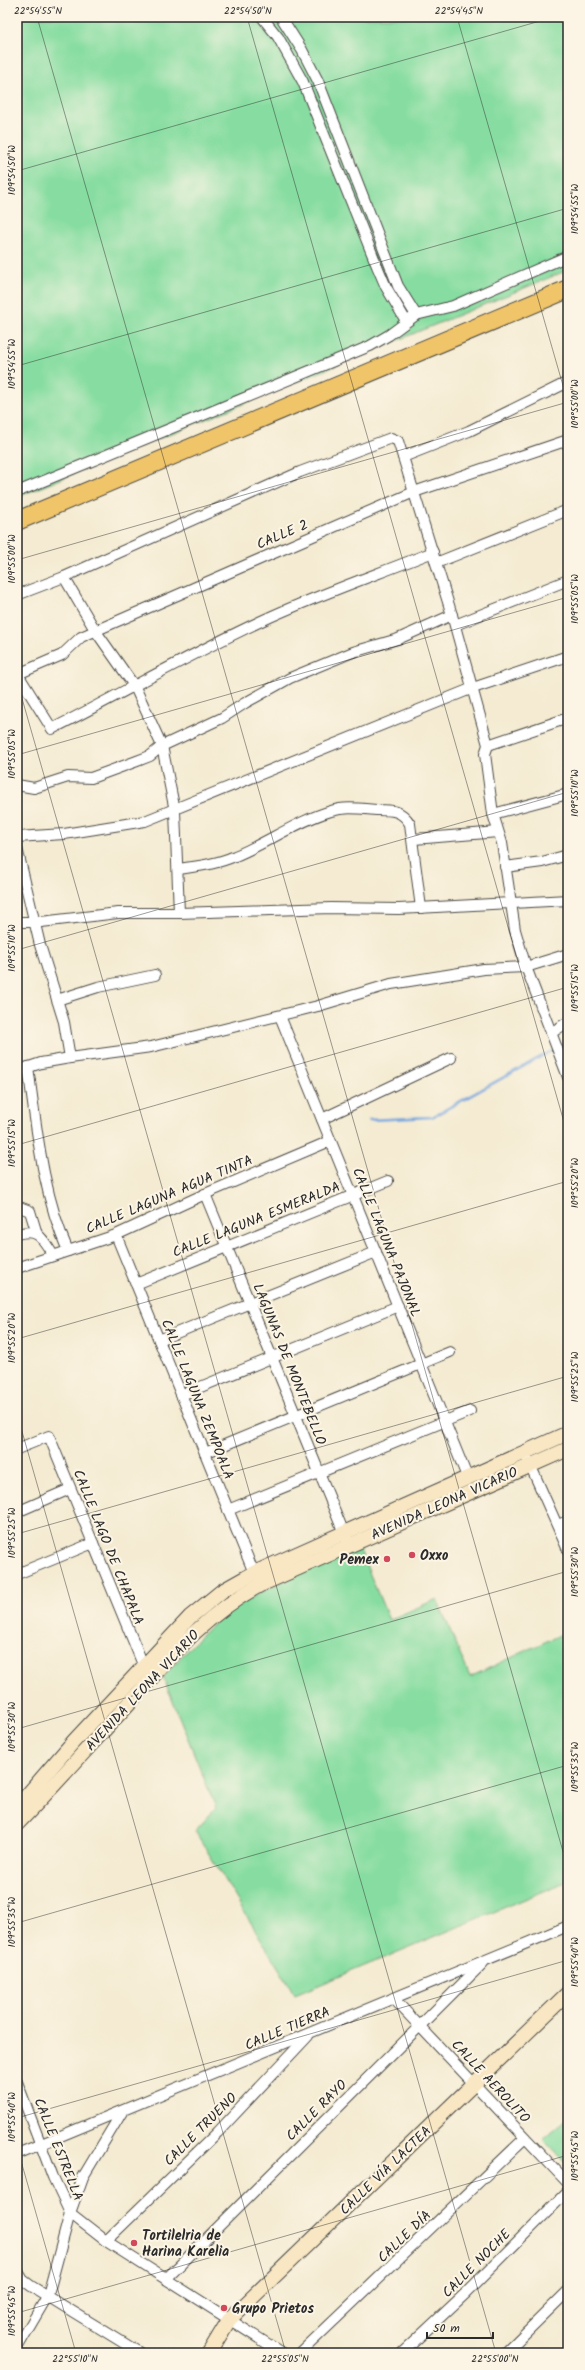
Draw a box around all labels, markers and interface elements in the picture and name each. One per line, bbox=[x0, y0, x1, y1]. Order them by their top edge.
text: 22°54'55"N bbox=[14, 3, 62, 19]
text: 22°54'50"N bbox=[224, 3, 272, 19]
text: 22°54'45"N bbox=[435, 3, 483, 19]
text: 109°54'50"W bbox=[4, 145, 20, 195]
text: 109°54'55"W bbox=[567, 184, 583, 234]
text: 109°54'55"W bbox=[4, 339, 20, 389]
text: 109°55'00"W bbox=[567, 379, 583, 429]
street label: CALLE 2 bbox=[253, 514, 312, 556]
text: 109°55'00"W bbox=[4, 534, 20, 584]
text: 109°55'05"W bbox=[567, 574, 583, 624]
text: 109°55'05"W bbox=[4, 729, 20, 779]
text: 109°55'10"W bbox=[567, 769, 583, 817]
text: 109°55'10"W bbox=[4, 924, 20, 972]
text: 109°55'15"W bbox=[567, 964, 583, 1012]
text: 109°55'15"W bbox=[4, 1119, 20, 1167]
street label: CALLE LAGUNA AGUA TINTA bbox=[82, 1150, 256, 1240]
text: 109°55'20"W bbox=[567, 1158, 583, 1208]
street label: CALLE LAGUNA PAJONAL bbox=[346, 1164, 426, 1320]
street label: CALLE LAGUNA ESMERALDA bbox=[169, 1176, 344, 1264]
street label: LAGUNAS DE MONTEBELLO bbox=[247, 1280, 332, 1449]
text: 109°55'20"W bbox=[4, 1313, 20, 1363]
street label: CALLE LAGUNA ZEMPOALA bbox=[155, 1316, 239, 1483]
text: 109°55'25"W bbox=[567, 1351, 583, 1402]
street label: AVENIDA LEONA VICARIO bbox=[367, 1461, 522, 1546]
street label: CALLE LAGO DE CHAPALA bbox=[67, 1466, 149, 1629]
text: 109°55'25"W bbox=[4, 1507, 20, 1558]
place label: Oxxo bbox=[420, 1545, 449, 1567]
text: 109°55'30"W bbox=[567, 1547, 583, 1597]
place label: Pemex bbox=[340, 1549, 379, 1571]
marker: Oxxo bbox=[407, 1550, 417, 1560]
marker: Pemex bbox=[382, 1554, 392, 1564]
street label: AVENIDA LEONA VICARIO bbox=[80, 1625, 205, 1756]
text: 109°55'30"W bbox=[4, 1702, 20, 1752]
text: 109°55'35"W bbox=[567, 1741, 583, 1792]
text: 109°55'35"W bbox=[4, 1896, 20, 1947]
text: 109°55'40"W bbox=[567, 1937, 583, 1987]
street label: CALLE TIERRA bbox=[241, 2001, 334, 2057]
street label: CALLE AEROLITO bbox=[446, 2035, 535, 2129]
street label: CALLE RAYO bbox=[281, 2075, 353, 2147]
street label: CALLE TRUENO bbox=[159, 2088, 243, 2172]
text: 109°55'40"W bbox=[4, 2092, 20, 2142]
street label: CALLE ESTRELLA bbox=[27, 2095, 89, 2204]
street label: CALLE VÍA LACTEA bbox=[335, 2121, 437, 2221]
text: 109°55'45"W bbox=[567, 2131, 583, 2181]
street label: CALLE DÍA bbox=[373, 2205, 437, 2268]
street label: CALLE NOCHE bbox=[437, 2224, 517, 2303]
place label: Tortilelria de Harina Karelia bbox=[142, 2225, 229, 2263]
marker: Tortilelria de Harina Karelia bbox=[129, 2238, 139, 2248]
text: 109°55'45"W bbox=[4, 2286, 20, 2336]
place label: Grupo Prietos bbox=[232, 2298, 314, 2320]
marker: Grupo Prietos bbox=[219, 2303, 229, 2313]
scale bar bbox=[427, 2314, 493, 2340]
text: 50 m bbox=[433, 2319, 460, 2338]
text: 22°55'10"N bbox=[52, 2351, 98, 2367]
text: 22°55'05"N bbox=[261, 2351, 309, 2367]
text: 22°55'00"N bbox=[471, 2351, 519, 2367]

